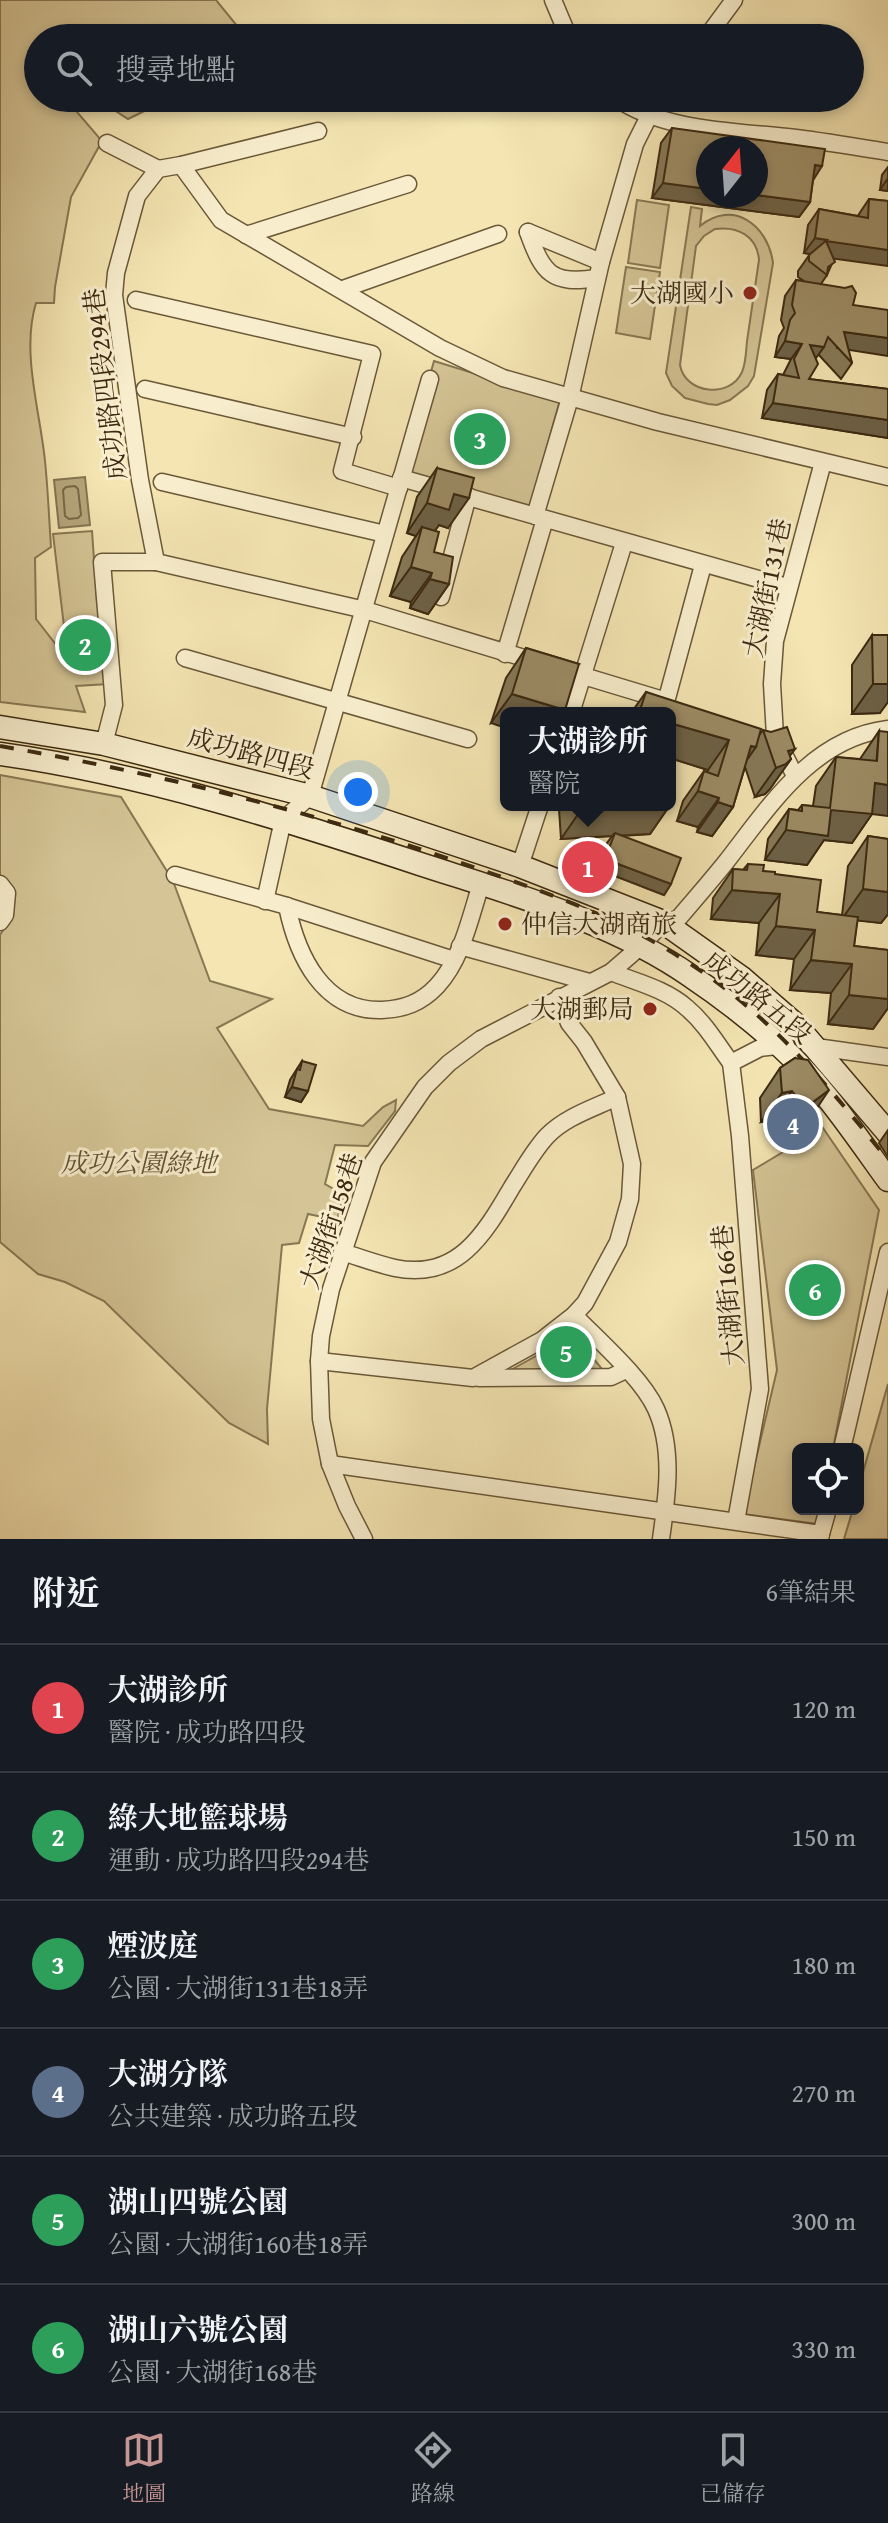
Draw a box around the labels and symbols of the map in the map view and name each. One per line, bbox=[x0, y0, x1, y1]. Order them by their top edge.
north arrow bbox=[696, 136, 768, 208]
place label: 大湖國小 bbox=[630, 273, 734, 312]
marker: 大湖國小 bbox=[741, 284, 759, 302]
street label: 成功路四段294巷 bbox=[73, 286, 136, 482]
pin: 3 bbox=[454, 409, 506, 469]
street label: 大湖街131巷 bbox=[733, 515, 800, 661]
pin: 2 bbox=[59, 615, 111, 675]
street label: 成功路四段 bbox=[183, 717, 319, 788]
your location bbox=[338, 772, 378, 812]
pin: 1 bbox=[562, 837, 614, 897]
place label: 仲信大湖商旅 bbox=[521, 904, 677, 943]
marker: 仲信大湖商旅 bbox=[496, 915, 514, 933]
street label: 成功路五段 bbox=[696, 941, 821, 1053]
place label: 大湖郵局 bbox=[530, 989, 634, 1028]
marker: 大湖郵局 bbox=[641, 1000, 659, 1018]
pin: 4 bbox=[767, 1094, 819, 1154]
park label: 成功公園綠地 bbox=[61, 1143, 220, 1182]
street label: 大湖街158巷 bbox=[289, 1148, 372, 1294]
street label: 大湖街166巷 bbox=[702, 1223, 753, 1367]
pin: 6 bbox=[789, 1260, 841, 1320]
pin: 5 bbox=[540, 1322, 592, 1382]

